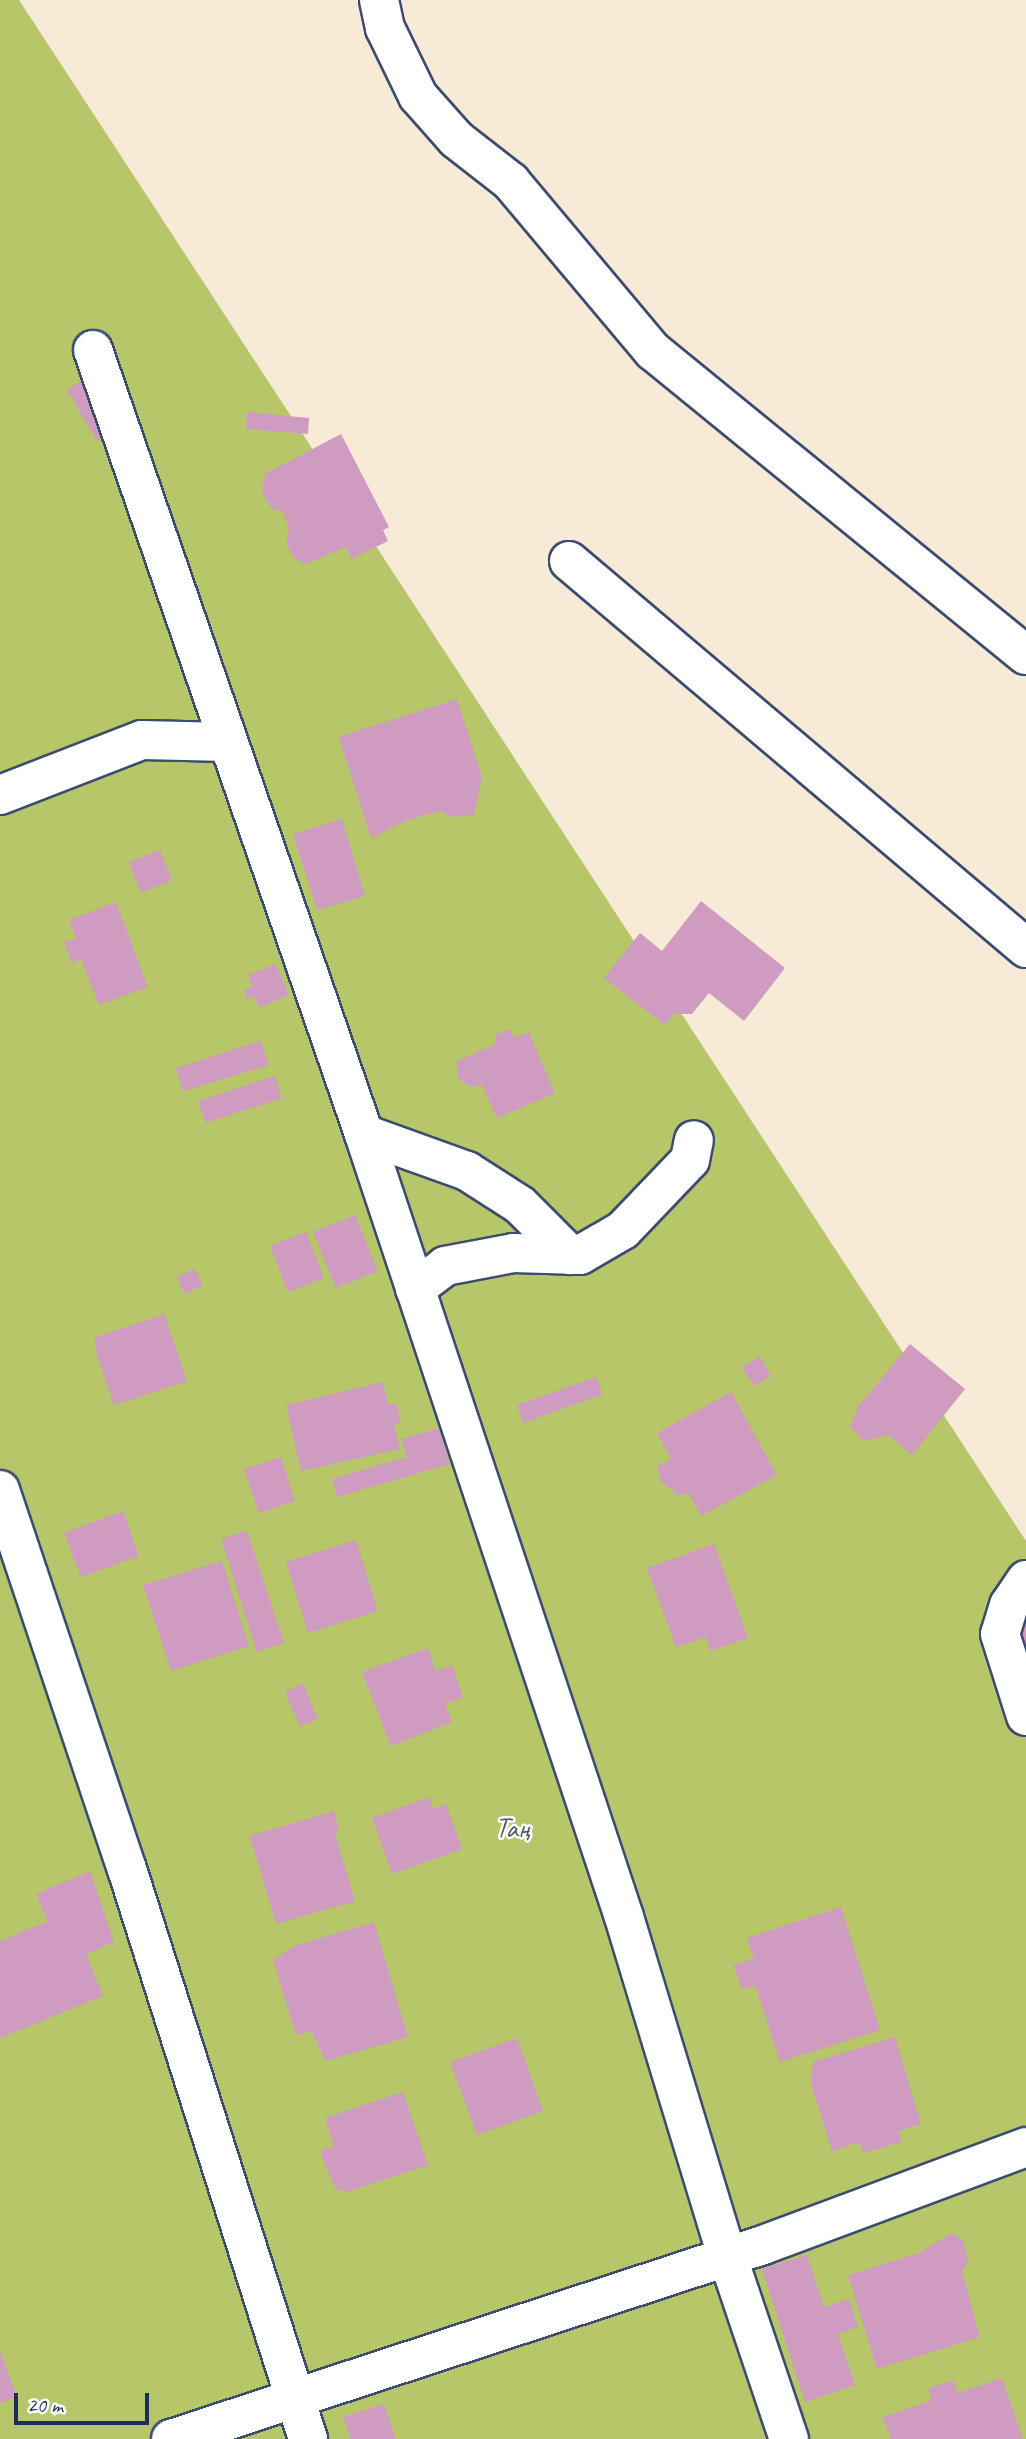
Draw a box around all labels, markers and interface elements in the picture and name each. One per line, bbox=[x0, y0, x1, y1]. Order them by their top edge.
park label: Таң bbox=[495, 1811, 529, 1845]
scale bar bbox=[18, 2380, 152, 2424]
text: 20 m bbox=[27, 2392, 63, 2418]

